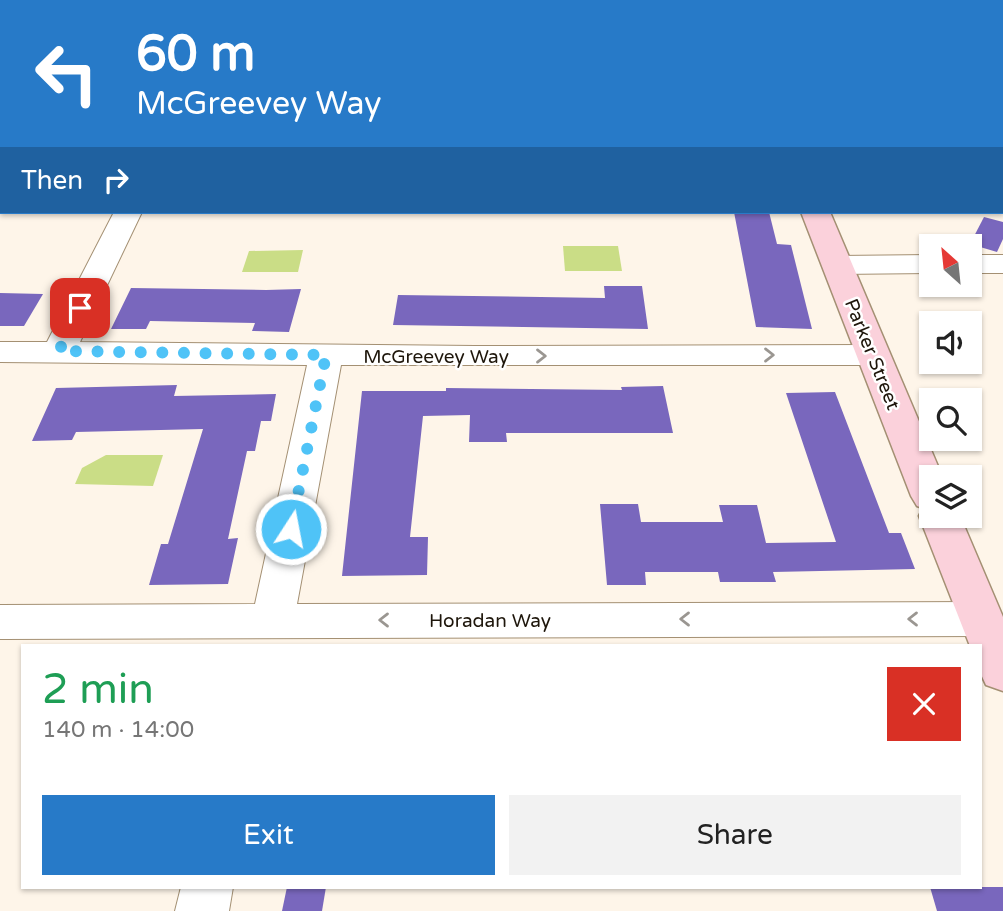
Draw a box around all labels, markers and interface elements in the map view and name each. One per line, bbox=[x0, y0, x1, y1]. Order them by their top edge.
text: 60 m bbox=[136, 25, 255, 84]
icon: left bbox=[21, 28, 112, 119]
text: McGreevey Way bbox=[136, 85, 381, 123]
icon: right bbox=[97, 161, 135, 199]
text: Then bbox=[21, 165, 83, 196]
north arrow bbox=[919, 234, 982, 298]
map controls bbox=[919, 234, 982, 528]
pin bbox=[50, 278, 110, 338]
icon: arrive bbox=[61, 289, 99, 327]
street label: Parker Street bbox=[840, 296, 904, 413]
button: sound bbox=[919, 311, 982, 374]
street label: McGreevey Way bbox=[363, 346, 509, 368]
one-way arrow bbox=[764, 347, 775, 363]
one-way arrow bbox=[537, 348, 547, 364]
button: search bbox=[919, 388, 982, 451]
button: layers bbox=[919, 465, 982, 528]
position arrow bbox=[254, 492, 328, 566]
street label: Horadan Way bbox=[429, 610, 551, 632]
one-way arrow bbox=[679, 611, 690, 627]
one-way arrow bbox=[907, 611, 917, 627]
one-way arrow bbox=[378, 612, 389, 628]
text: 2 min bbox=[42, 664, 154, 715]
button: close bbox=[887, 667, 961, 741]
text: 140 m · 14:00 bbox=[42, 716, 194, 744]
button: Exit bbox=[42, 795, 495, 875]
button: Share bbox=[509, 795, 961, 875]

